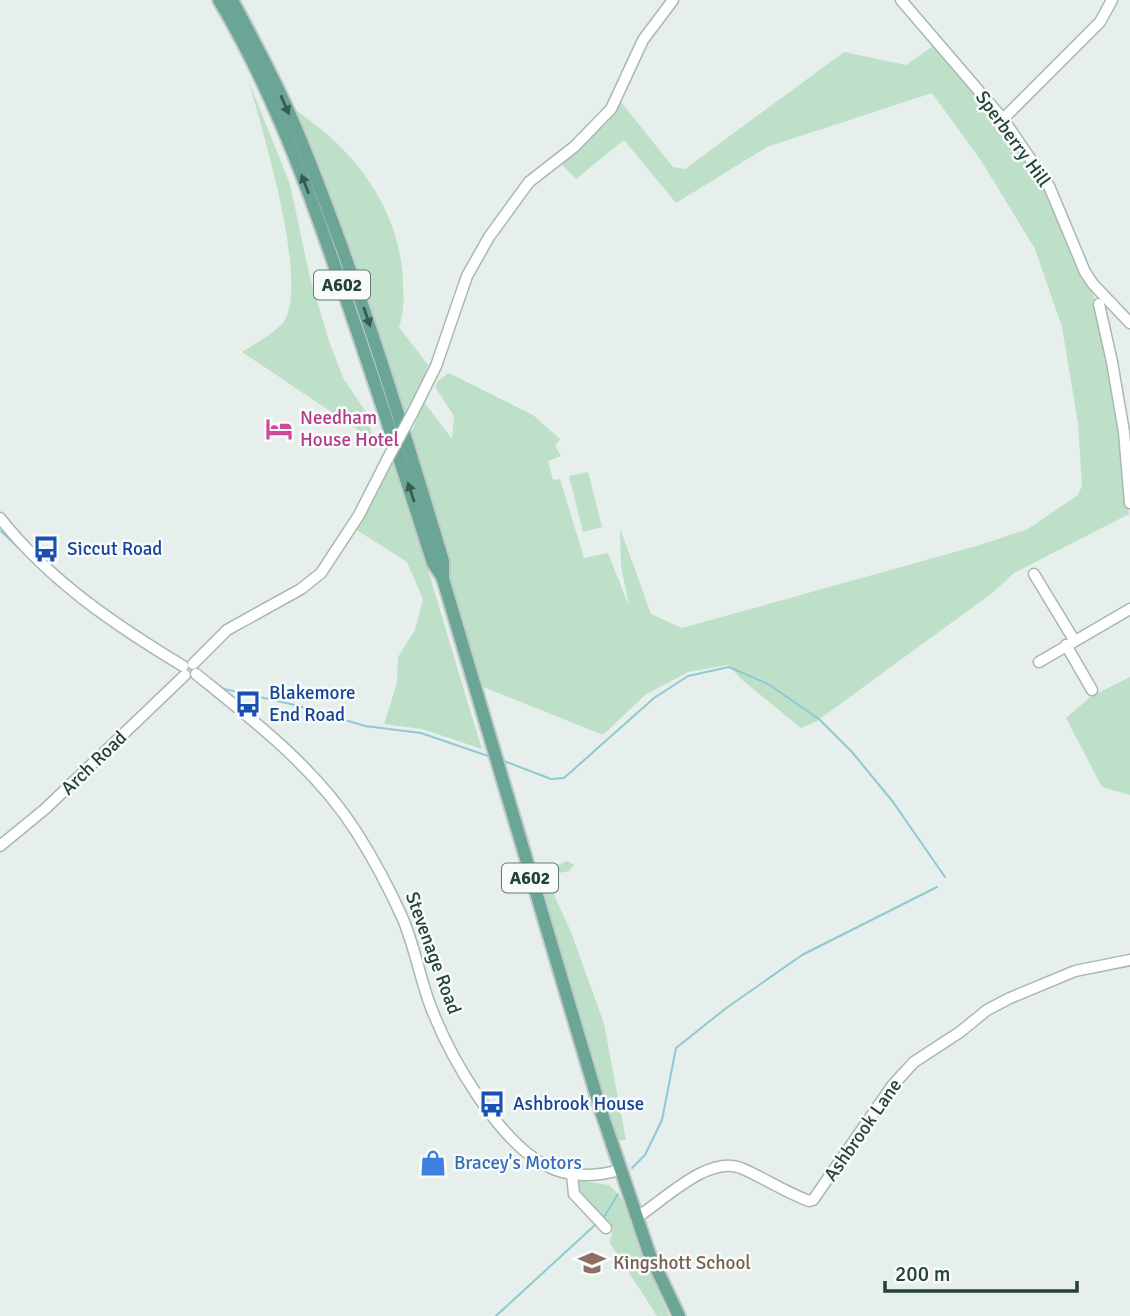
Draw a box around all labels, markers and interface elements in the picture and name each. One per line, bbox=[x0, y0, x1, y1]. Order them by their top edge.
street label: Sperberry Hill bbox=[970, 86, 1056, 192]
one-way arrow bbox=[279, 95, 291, 115]
one-way arrow bbox=[300, 174, 311, 195]
road number: A602 bbox=[314, 270, 370, 300]
one-way arrow bbox=[362, 307, 373, 328]
place label: Needham House Hotel bbox=[300, 406, 399, 452]
hotel icon: Needham House Hotel bbox=[264, 414, 294, 444]
one-way arrow bbox=[405, 482, 415, 503]
bus stop icon: Siccut Road bbox=[31, 534, 61, 564]
place label: Siccut Road bbox=[67, 537, 162, 561]
place label: Blakemore End Road bbox=[269, 681, 356, 727]
bus stop icon: Blakemore End Road bbox=[233, 689, 263, 719]
street label: Arch Road bbox=[56, 726, 132, 800]
road number: A602 bbox=[502, 864, 558, 892]
street label: Stevenage Road bbox=[400, 889, 466, 1017]
street label: Ashbrook Lane bbox=[819, 1074, 907, 1186]
bus stop icon: Ashbrook House bbox=[477, 1089, 507, 1119]
place label: Ashbrook House bbox=[513, 1092, 644, 1116]
shop icon: Bracey's Motors bbox=[418, 1148, 448, 1178]
place label: Bracey's Motors bbox=[454, 1151, 582, 1175]
school or university icon: Kingshott School bbox=[577, 1248, 607, 1278]
scale bar bbox=[885, 1250, 1078, 1294]
place label: Kingshott School bbox=[613, 1251, 751, 1275]
text: 200 m bbox=[895, 1261, 950, 1287]

